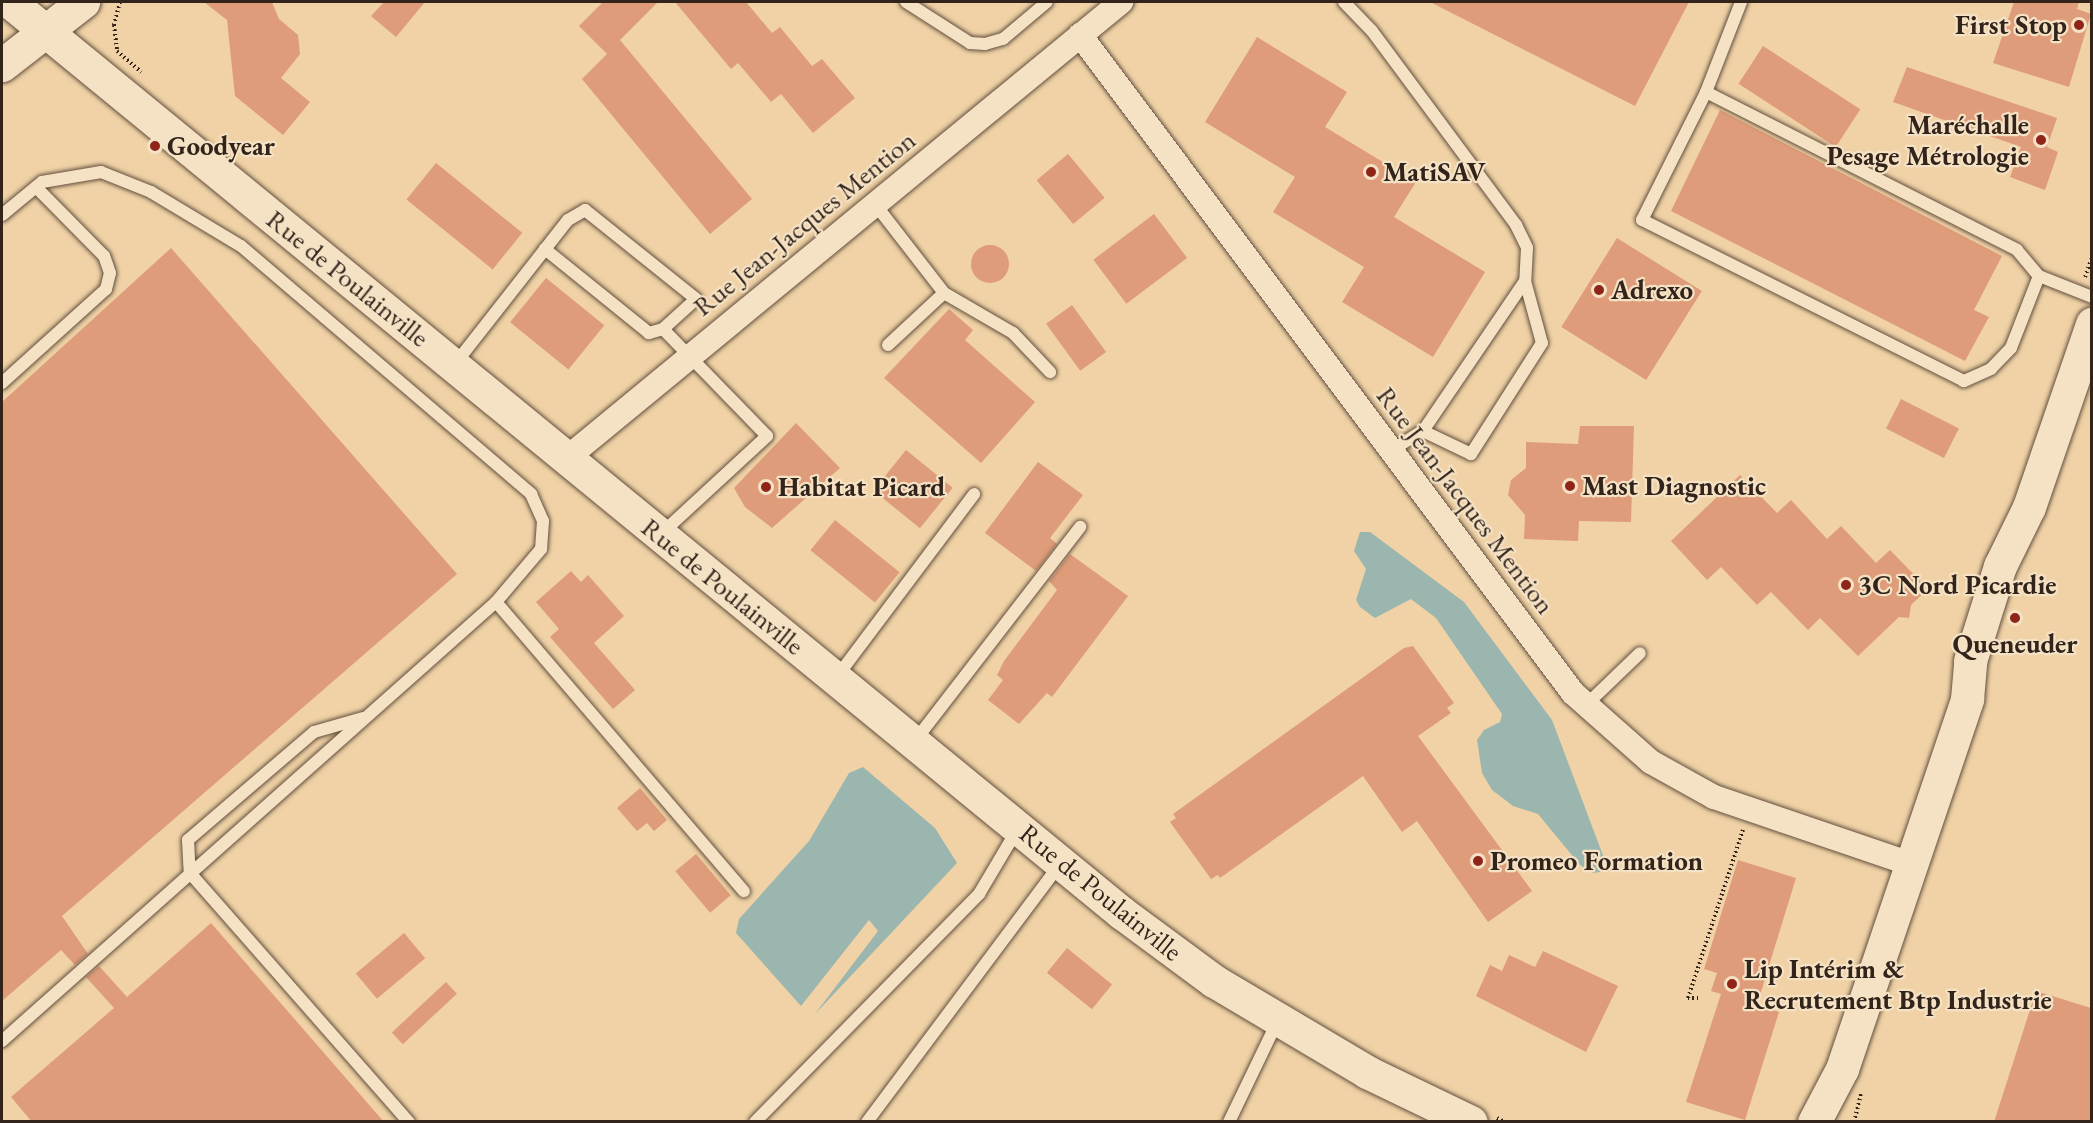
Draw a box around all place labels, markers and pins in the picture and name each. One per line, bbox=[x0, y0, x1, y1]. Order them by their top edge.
place label: First Stop bbox=[1955, 9, 2067, 41]
marker: First Stop bbox=[2072, 18, 2086, 32]
place label: Maréchalle Pesage Métrologie bbox=[1826, 108, 2029, 171]
place label: Goodyear bbox=[167, 130, 275, 162]
marker: Maréchalle Pesage Métrologie bbox=[2034, 133, 2048, 147]
marker: Goodyear bbox=[148, 139, 162, 153]
place label: MatiSAV bbox=[1383, 156, 1486, 188]
marker: MatiSAV bbox=[1364, 165, 1378, 179]
place label: Adrexo bbox=[1611, 274, 1693, 306]
marker: Adrexo bbox=[1592, 283, 1606, 297]
place label: Mast Diagnostic bbox=[1582, 470, 1766, 502]
place label: Habitat Picard bbox=[778, 471, 945, 503]
marker: Mast Diagnostic bbox=[1563, 479, 1577, 493]
marker: Habitat Picard bbox=[759, 480, 773, 494]
place label: 3C Nord Picardie bbox=[1858, 569, 2057, 601]
marker: 3C Nord Picardie bbox=[1839, 578, 1853, 592]
marker: Queneuder bbox=[2008, 611, 2022, 625]
place label: Queneuder bbox=[1953, 628, 2077, 660]
place label: Promeo Formation bbox=[1490, 845, 1703, 877]
marker: Promeo Formation bbox=[1471, 854, 1485, 868]
place label: Lip Intérim & Recrutement Btp Industrie bbox=[1744, 952, 2052, 1015]
marker: Lip Intérim & Recrutement Btp Industrie bbox=[1725, 977, 1739, 991]

